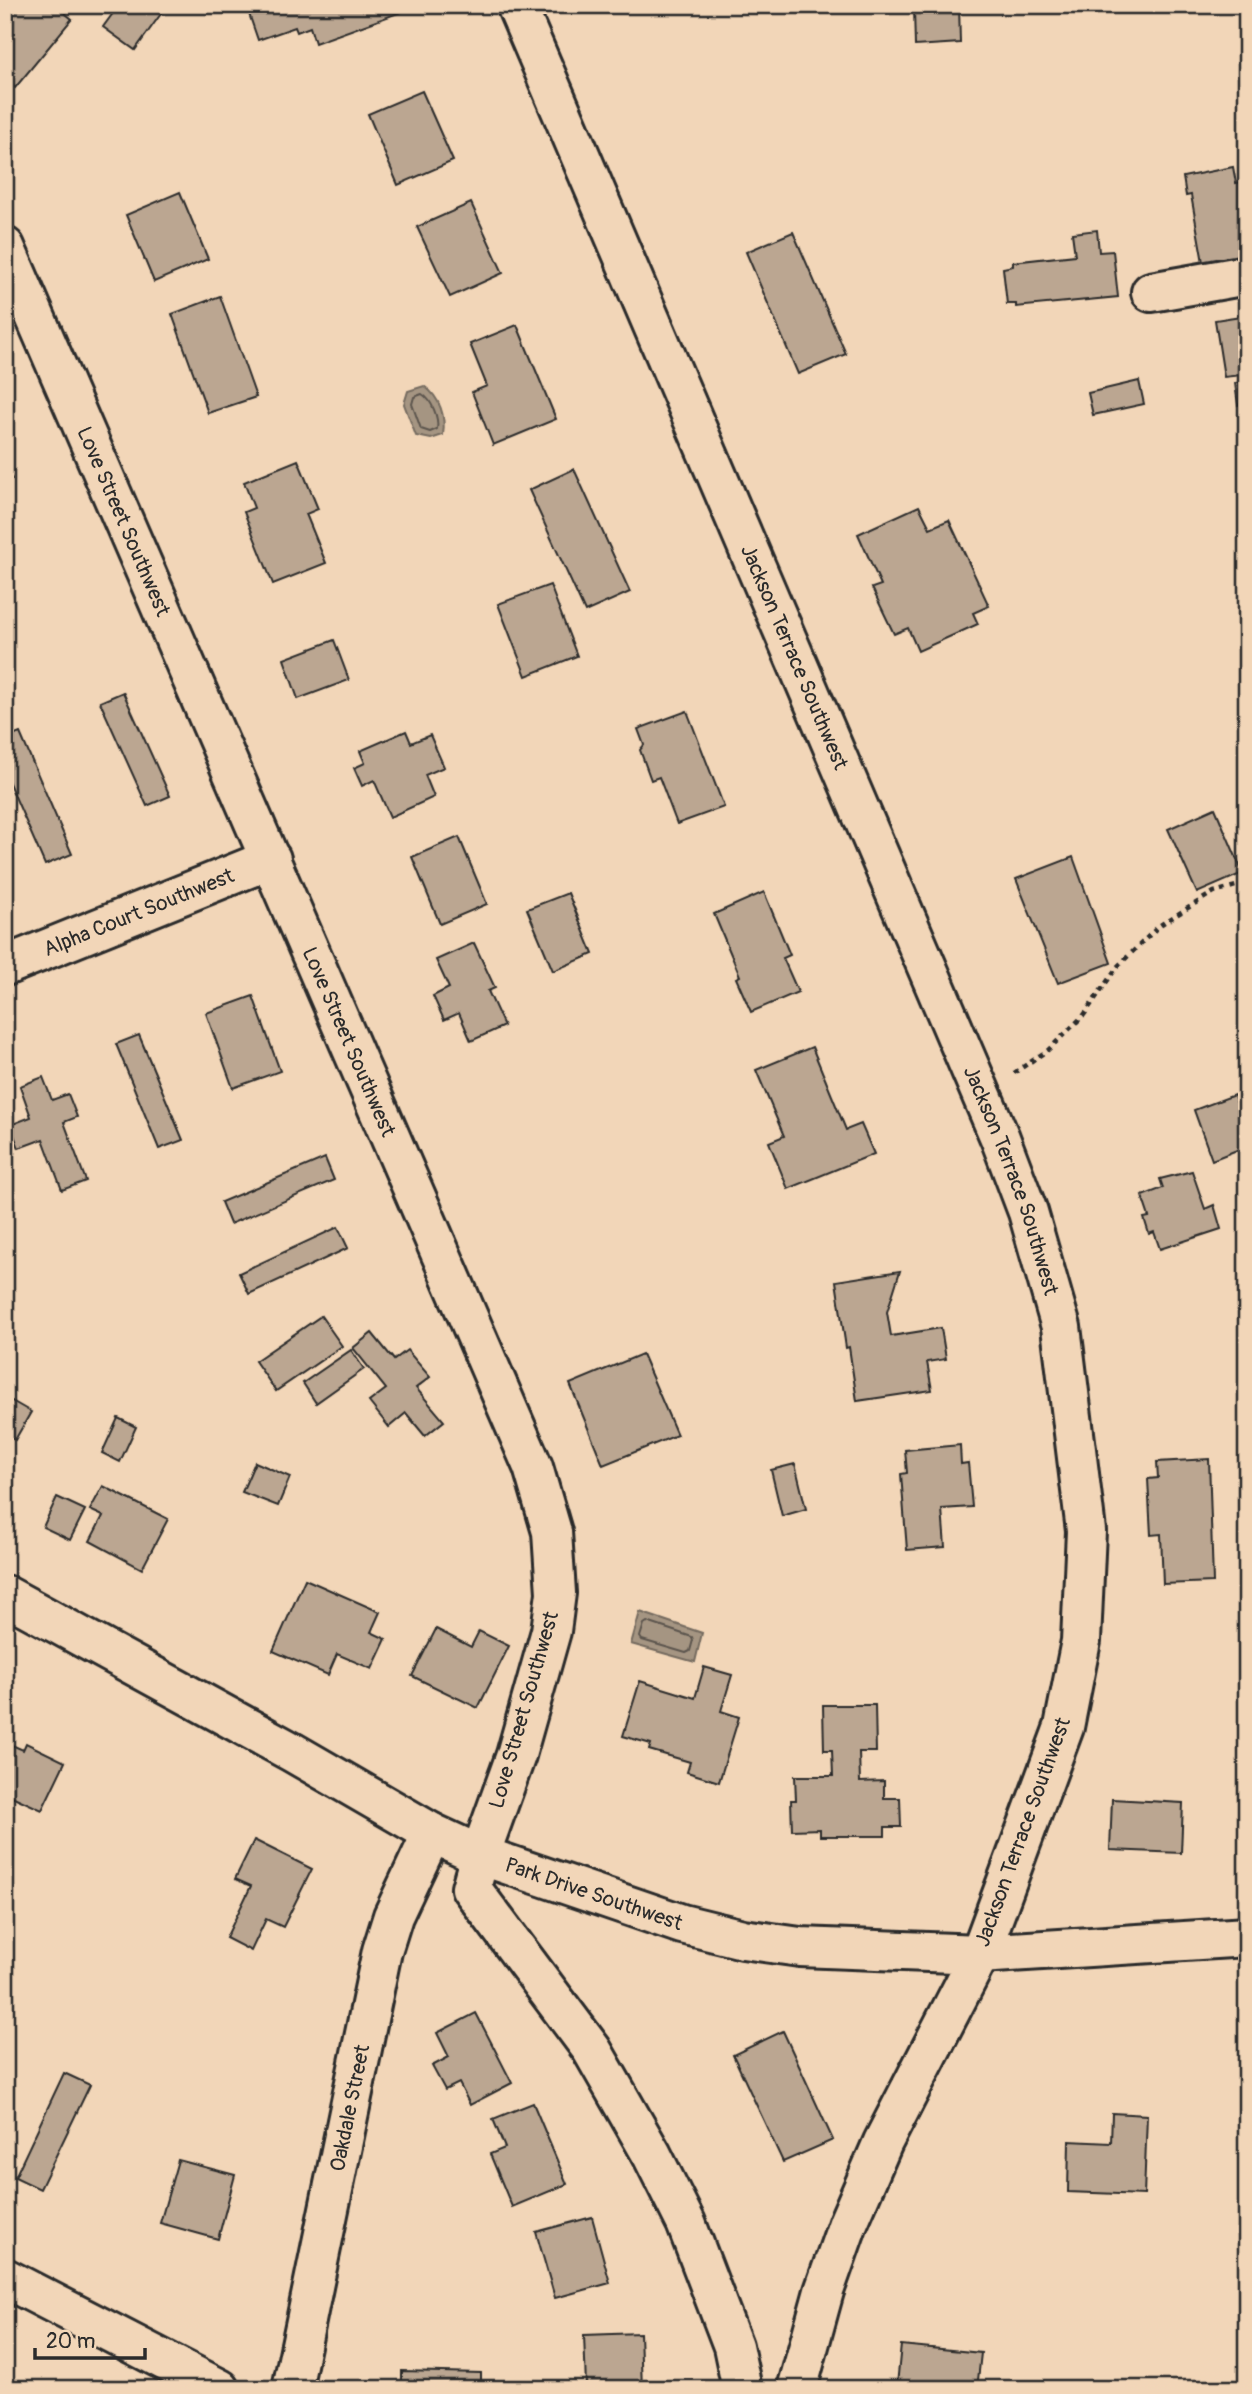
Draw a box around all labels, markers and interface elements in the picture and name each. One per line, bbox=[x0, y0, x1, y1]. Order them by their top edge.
street label: Love Street Southwest bbox=[71, 422, 177, 621]
street label: Jackson Terrace Southwest bbox=[735, 540, 855, 774]
street label: Alpha Court Southwest bbox=[39, 862, 238, 963]
street label: Love Street Southwest bbox=[296, 943, 402, 1141]
street label: Jackson Terrace Southwest bbox=[957, 1062, 1065, 1299]
street label: Love Street Southwest bbox=[483, 1608, 565, 1812]
street label: Jackson Terrace Southwest bbox=[969, 1713, 1077, 1950]
street label: Park Drive Southwest bbox=[502, 1851, 687, 1937]
street label: Oakdale Street bbox=[324, 2042, 376, 2174]
scale bar bbox=[35, 2317, 145, 2361]
text: 20 m bbox=[46, 2328, 95, 2355]

